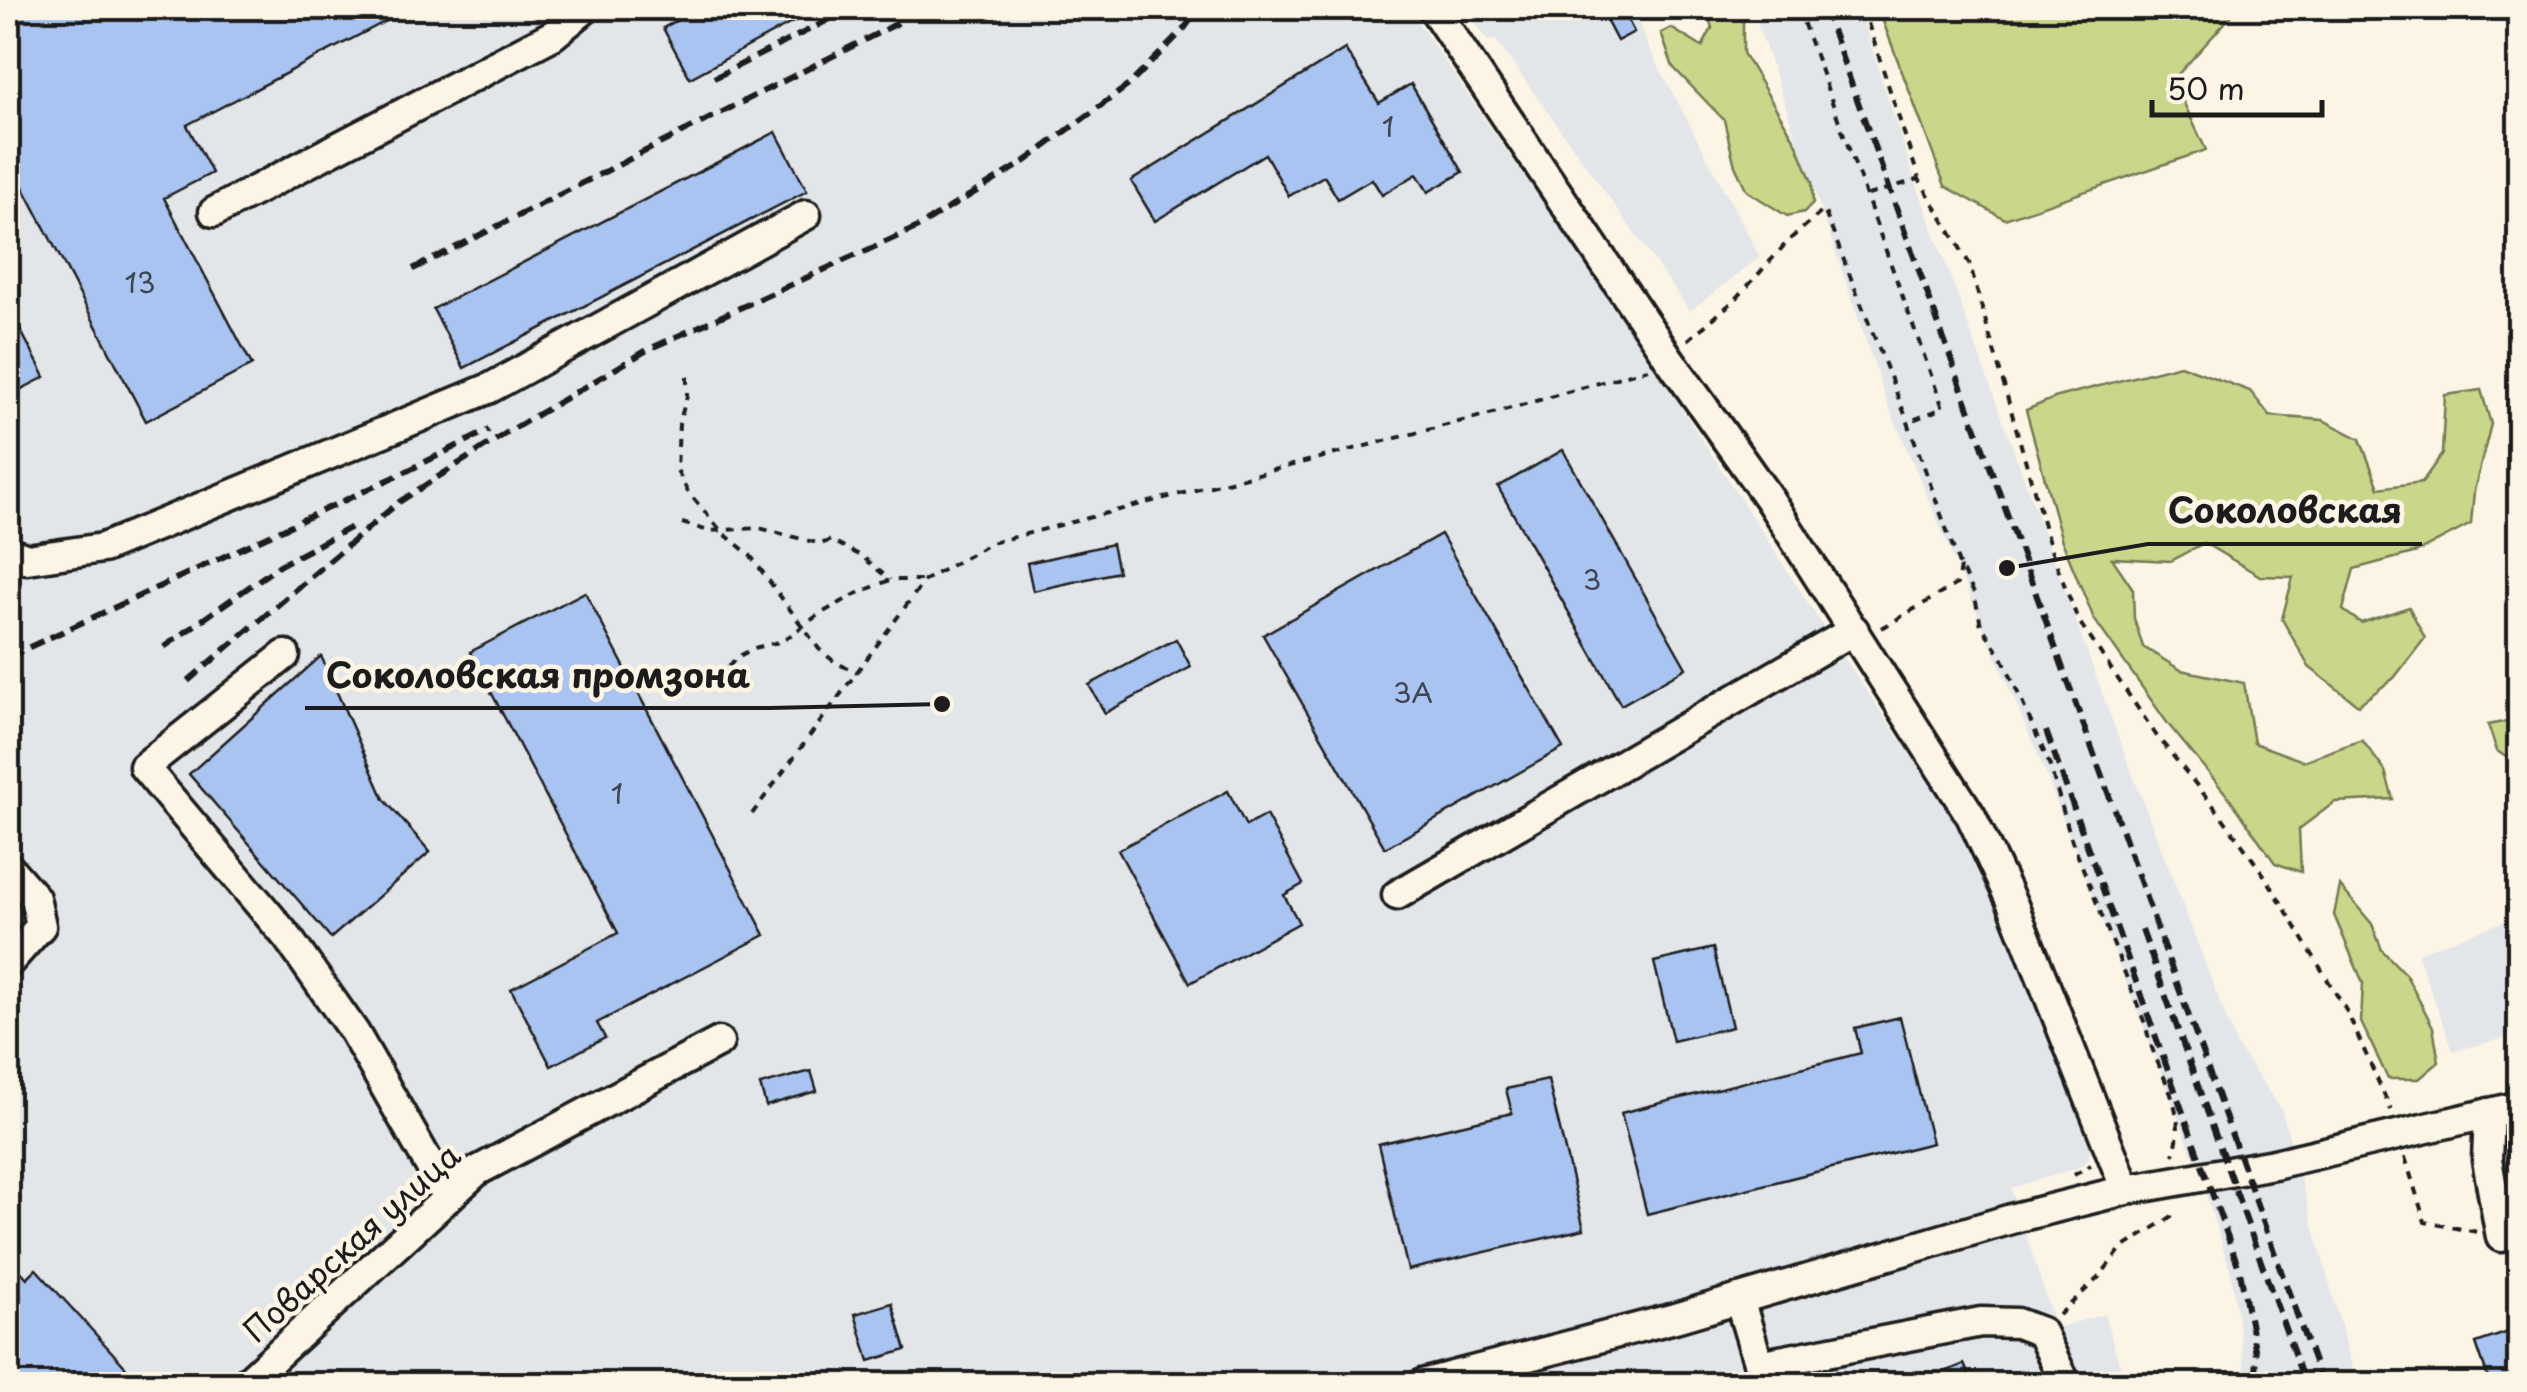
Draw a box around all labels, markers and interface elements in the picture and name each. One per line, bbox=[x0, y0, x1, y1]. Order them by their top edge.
scale bar bbox=[2152, 55, 2322, 117]
text: 50 m bbox=[2167, 65, 2245, 110]
house number: 1 bbox=[1382, 104, 1394, 147]
house number: 13 bbox=[124, 260, 156, 303]
callout: Соколовская bbox=[2148, 479, 2422, 544]
text: Соколовская bbox=[2168, 482, 2402, 535]
house number: 3 bbox=[1583, 557, 1601, 600]
callout: Соколовская промзона bbox=[305, 643, 770, 708]
text: Соколовская промзона bbox=[326, 647, 751, 700]
house number: 3А bbox=[1393, 670, 1433, 713]
house number: 1 bbox=[611, 771, 623, 814]
street label: Поварская улица bbox=[232, 1131, 470, 1353]

